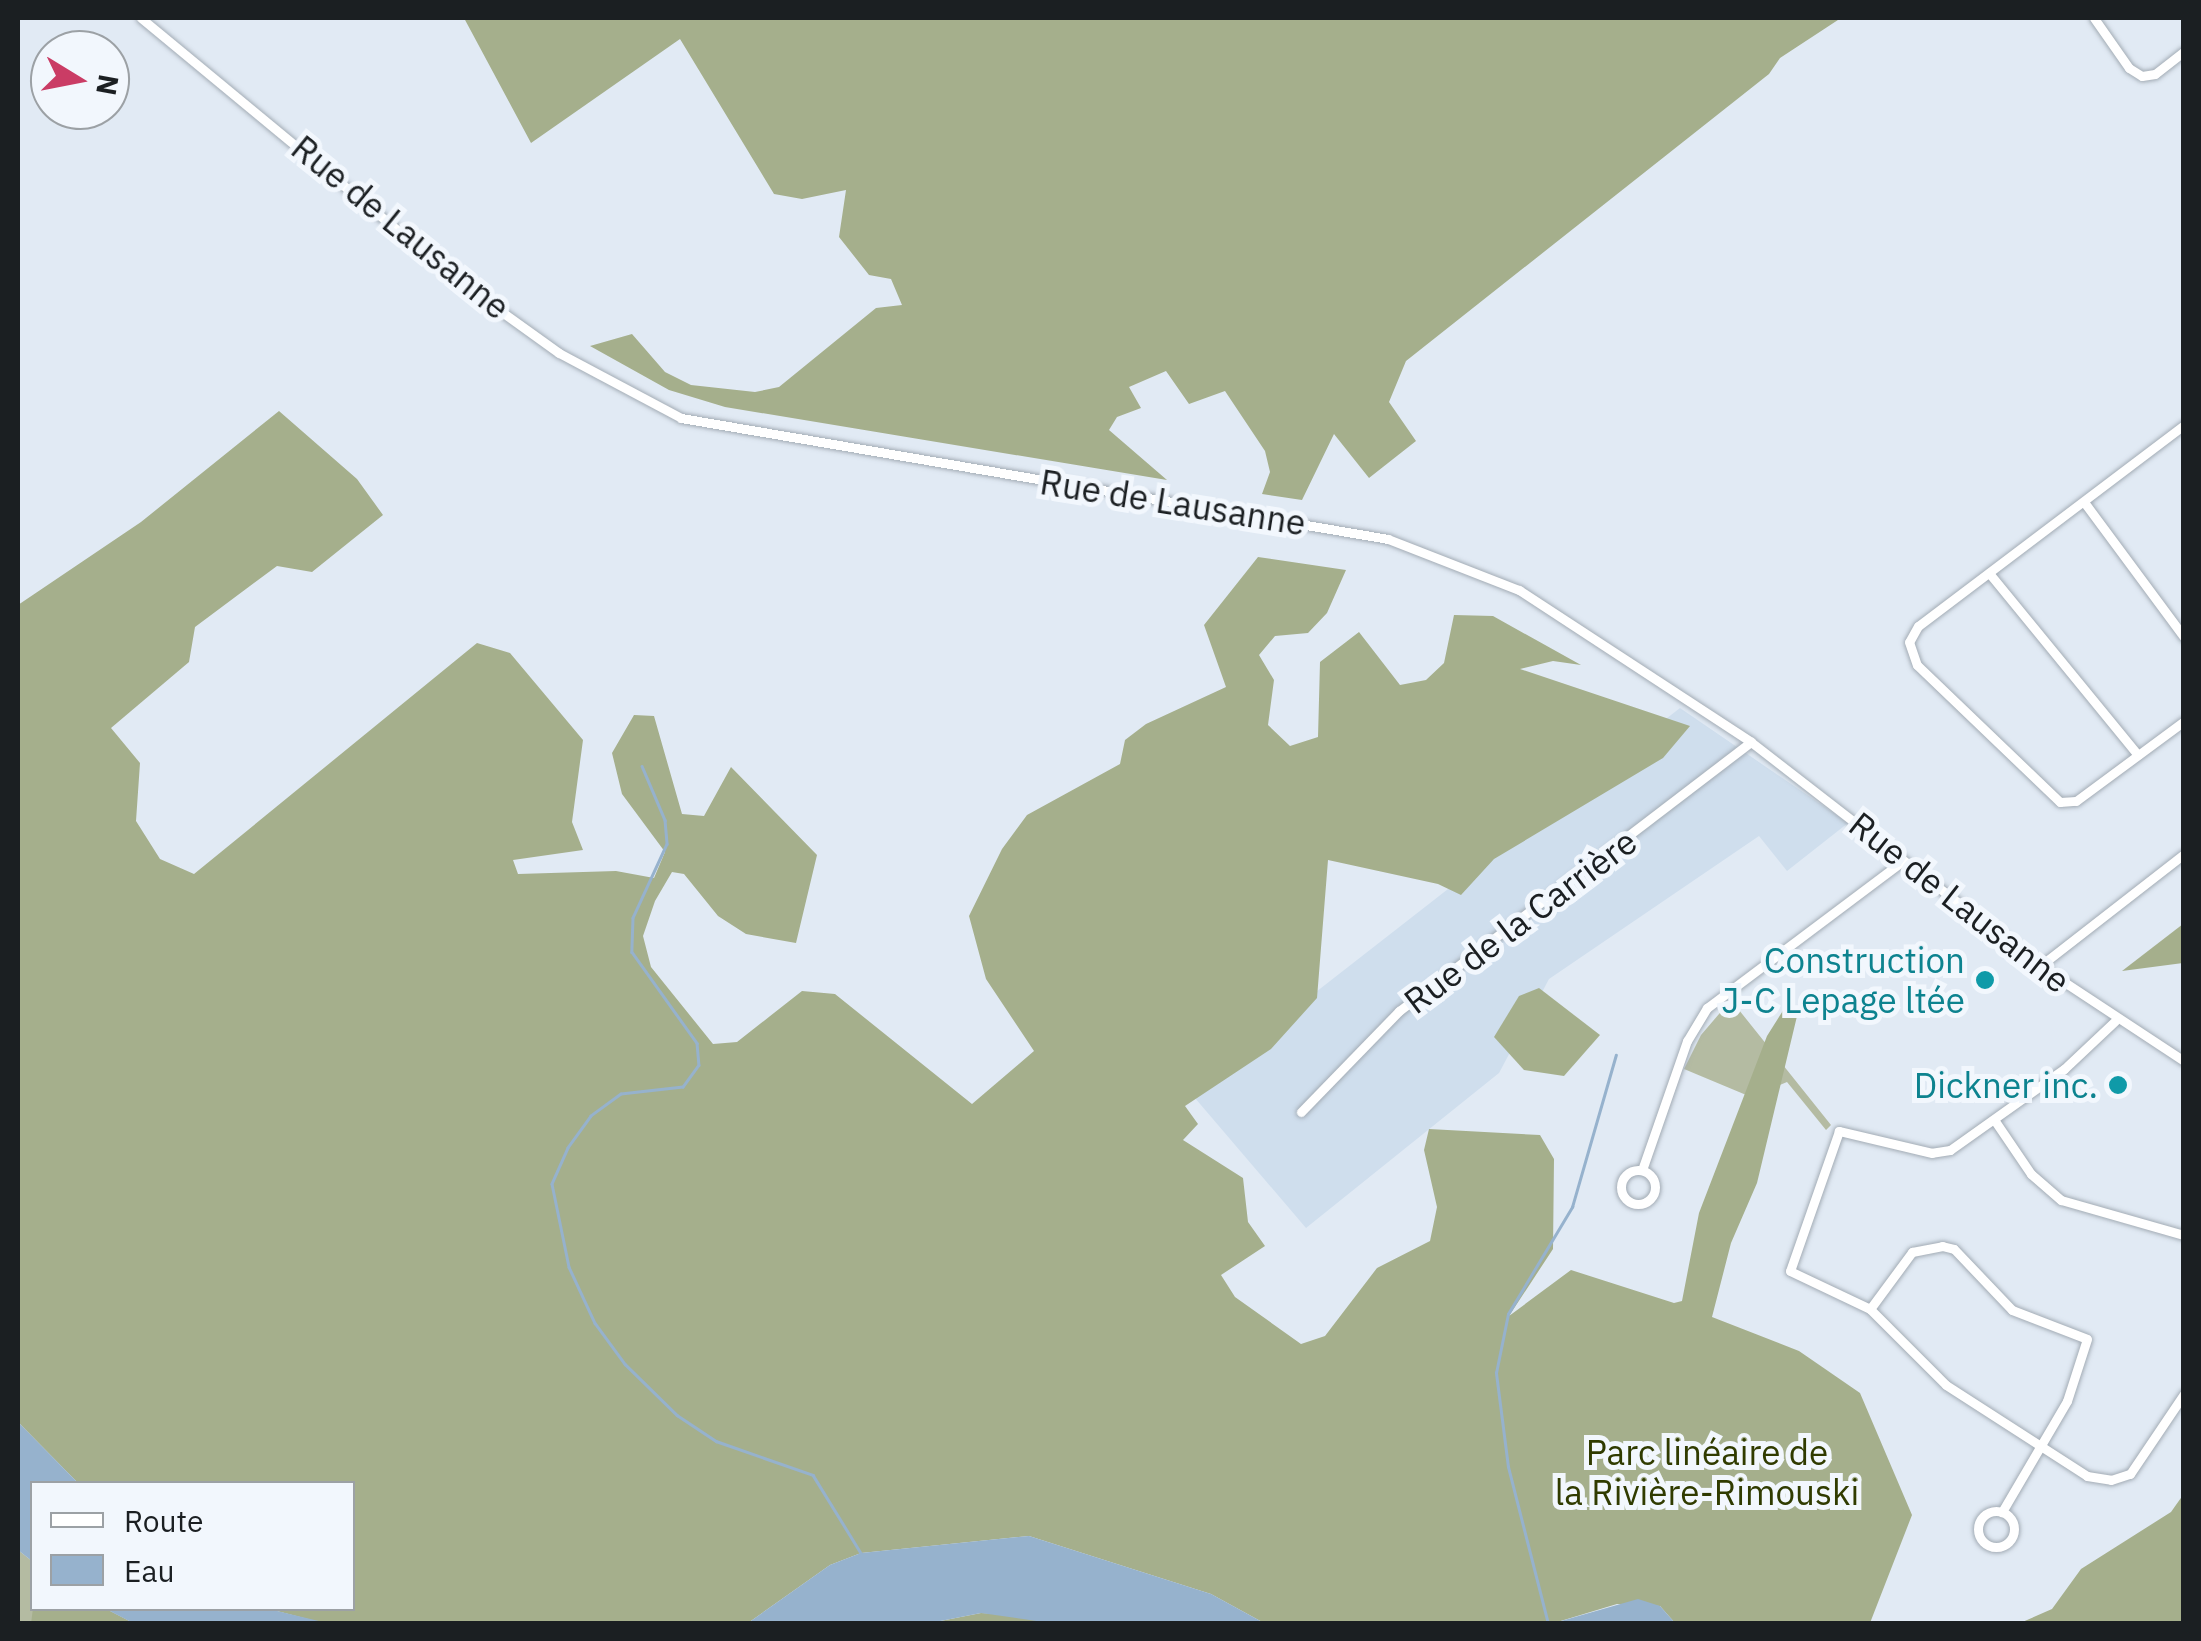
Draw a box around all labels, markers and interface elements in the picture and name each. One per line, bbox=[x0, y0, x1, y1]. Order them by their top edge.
north arrow bbox=[30, 30, 130, 130]
text: N bbox=[88, 72, 128, 98]
street label: Rue de Lausanne bbox=[284, 126, 518, 328]
street label: Rue de Lausanne bbox=[1037, 460, 1309, 544]
street label: Rue de Lausanne bbox=[1841, 803, 2079, 1001]
street label: Rue de la Carrière bbox=[1396, 820, 1644, 1022]
place label: Construction J-C Lepage ltée bbox=[1722, 939, 1965, 1021]
marker: Construction J-C Lepage ltée bbox=[1974, 969, 1996, 991]
place label: Dickner inc. bbox=[1914, 1064, 2098, 1106]
marker: Dickner inc. bbox=[2107, 1074, 2129, 1096]
park label: Parc linéaire de la Rivière-Rimouski bbox=[1555, 1431, 1859, 1513]
legend bbox=[30, 1481, 355, 1611]
text: Route bbox=[124, 1501, 203, 1540]
text: Eau bbox=[124, 1551, 175, 1590]

